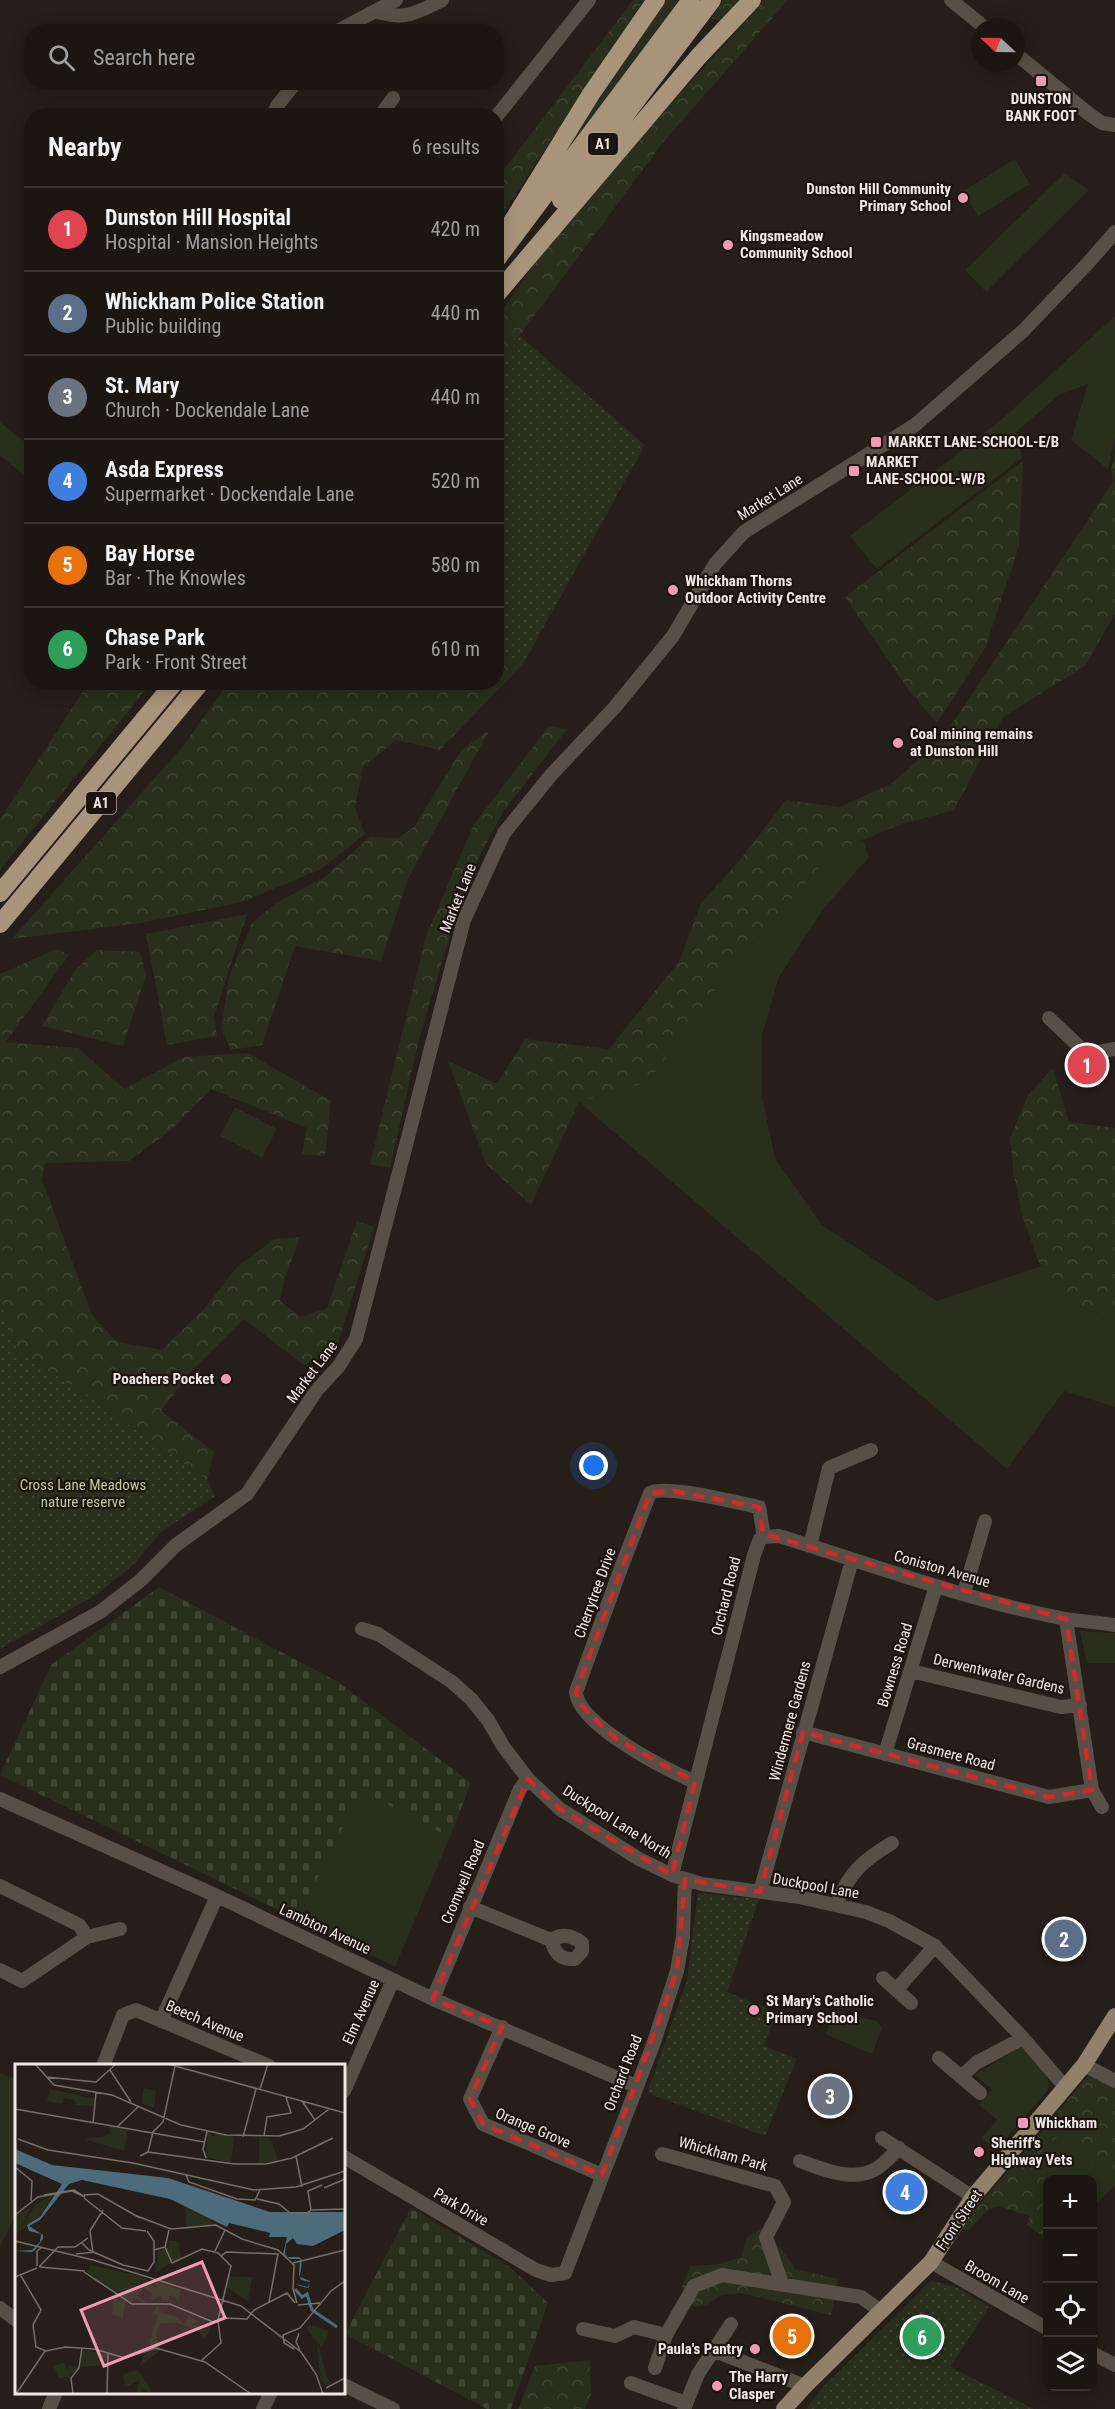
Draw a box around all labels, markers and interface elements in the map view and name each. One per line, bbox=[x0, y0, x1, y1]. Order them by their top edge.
north arrow bbox=[971, 18, 1025, 72]
search box bbox=[24, 24, 504, 90]
icon: search bbox=[45, 41, 78, 74]
text: Search here bbox=[93, 45, 195, 70]
marker: DUNSTON BANK FOOT bbox=[1034, 74, 1048, 88]
place label: DUNSTON BANK FOOT bbox=[1005, 90, 1077, 125]
text: Nearby bbox=[48, 132, 122, 162]
road number: A1 bbox=[588, 133, 618, 155]
text: 6 results bbox=[412, 135, 480, 159]
place label: Dunston Hill Community Primary School bbox=[806, 180, 951, 215]
marker: Dunston Hill Community Primary School bbox=[956, 191, 970, 205]
text: Dunston Hill Hospital bbox=[105, 205, 291, 230]
text: 1 bbox=[62, 217, 73, 241]
text: 420 m bbox=[431, 217, 480, 241]
place label: Kingsmeadow Community School bbox=[740, 227, 853, 262]
text: Hospital · Mansion Heights bbox=[105, 230, 319, 254]
marker: Kingsmeadow Community School bbox=[721, 238, 735, 252]
text: Whickham Police Station bbox=[105, 289, 324, 314]
text: 2 bbox=[62, 301, 73, 325]
text: 440 m bbox=[431, 301, 480, 325]
text: Public building bbox=[105, 314, 221, 338]
text: St. Mary bbox=[105, 373, 179, 398]
text: 3 bbox=[62, 385, 73, 409]
text: 440 m bbox=[431, 385, 480, 409]
text: Church · Dockendale Lane bbox=[105, 398, 309, 422]
place label: MARKET LANE-SCHOOL-E/B bbox=[888, 433, 1059, 451]
marker: MARKET LANE-SCHOOL-E/B bbox=[869, 435, 883, 449]
place label: MARKET LANE-SCHOOL-W/B bbox=[866, 453, 985, 488]
text: Asda Express bbox=[105, 457, 224, 482]
marker: MARKET LANE-SCHOOL-W/B bbox=[847, 464, 861, 478]
text: 4 bbox=[62, 469, 73, 493]
text: 520 m bbox=[431, 469, 480, 493]
street label: Market Lane bbox=[734, 470, 806, 524]
text: Supermarket · Dockendale Lane bbox=[105, 482, 354, 506]
text: Bay Horse bbox=[105, 541, 195, 566]
text: 5 bbox=[62, 553, 73, 577]
text: 580 m bbox=[431, 553, 480, 577]
text: Bar · The Knowles bbox=[105, 566, 246, 590]
place label: Whickham Thorns Outdoor Activity Centre bbox=[685, 572, 826, 607]
marker: Whickham Thorns Outdoor Activity Centre bbox=[666, 583, 680, 597]
text: Chase Park bbox=[105, 625, 205, 650]
text: 6 bbox=[62, 637, 73, 661]
text: 610 m bbox=[431, 637, 480, 661]
text: Park · Front Street bbox=[105, 650, 247, 674]
place label: Coal mining remains at Dunston Hill bbox=[910, 725, 1033, 760]
marker: Coal mining remains at Dunston Hill bbox=[891, 736, 905, 750]
road number: A1 bbox=[86, 792, 116, 814]
street label: Market Lane bbox=[436, 861, 480, 935]
pin: 1 bbox=[1068, 1042, 1106, 1088]
street label: Market Lane bbox=[283, 1337, 341, 1407]
place label: Poachers Pocket bbox=[113, 1370, 214, 1388]
marker: Poachers Pocket bbox=[219, 1372, 233, 1386]
your location bbox=[579, 1451, 608, 1480]
park label: Cross Lane Meadows nature reserve bbox=[20, 1476, 147, 1511]
street label: Cherrytree Drive bbox=[570, 1545, 620, 1641]
street label: Coniston Avenue bbox=[892, 1547, 992, 1591]
street label: Orchard Road bbox=[708, 1555, 744, 1637]
street label: Bowness Road bbox=[874, 1621, 916, 1709]
street label: Derwentwater Gardens bbox=[932, 1650, 1067, 1698]
street label: Windermere Gardens bbox=[765, 1659, 815, 1783]
street label: Grasmere Road bbox=[905, 1734, 997, 1774]
street label: Duckpool Lane North bbox=[560, 1781, 674, 1863]
street label: Cromwell Road bbox=[437, 1838, 489, 1926]
street label: Duckpool Lane bbox=[771, 1870, 861, 1902]
street label: Lambton Avenue bbox=[276, 1900, 374, 1958]
pin: 2 bbox=[1044, 1916, 1084, 1962]
street label: Elm Avenue bbox=[339, 1977, 383, 2047]
place label: St Mary's Catholic Primary School bbox=[766, 1992, 874, 2027]
street label: Beech Avenue bbox=[163, 1996, 247, 2046]
marker: St Mary's Catholic Primary School bbox=[747, 2003, 761, 2017]
street label: Orchard Road bbox=[600, 2032, 646, 2114]
inset map bbox=[15, 2064, 345, 2394]
pin: 3 bbox=[810, 2074, 850, 2118]
street label: Orange Grove bbox=[493, 2104, 573, 2152]
place label: Whickham bbox=[1035, 2114, 1097, 2132]
marker: Whickham bbox=[1016, 2116, 1030, 2130]
street label: Whickham Park bbox=[676, 2133, 770, 2175]
place label: Sheriff's Highway Vets bbox=[991, 2134, 1073, 2169]
marker: Sheriff's Highway Vets bbox=[972, 2145, 986, 2159]
pin: 4 bbox=[886, 2170, 924, 2214]
map controls bbox=[1043, 2175, 1097, 2391]
button: + bbox=[1043, 2175, 1097, 2229]
street label: Park Drive bbox=[430, 2184, 492, 2230]
street label: Front Street bbox=[932, 2186, 986, 2254]
button: − bbox=[1043, 2229, 1097, 2283]
street label: Broom Lane bbox=[962, 2256, 1032, 2308]
button: locate bbox=[1043, 2283, 1097, 2337]
pin: 5 bbox=[772, 2314, 812, 2358]
pin: 6 bbox=[902, 2314, 942, 2360]
button: layers bbox=[1043, 2337, 1097, 2391]
place label: Paula's Pantry bbox=[658, 2340, 743, 2358]
marker: Paula's Pantry bbox=[748, 2342, 762, 2356]
place label: The Harry Clasper bbox=[729, 2368, 788, 2403]
marker: The Harry Clasper bbox=[710, 2379, 724, 2393]

